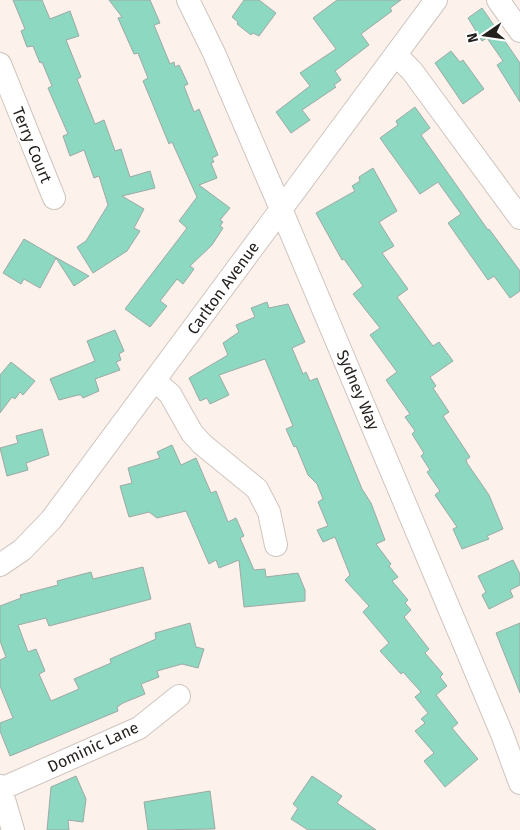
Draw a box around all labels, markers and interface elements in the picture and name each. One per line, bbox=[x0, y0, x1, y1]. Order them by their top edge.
north arrow bbox=[460, 10, 510, 60]
text: N bbox=[463, 31, 482, 44]
street label: Terry Court bbox=[8, 104, 56, 186]
street label: Carlton Avenue bbox=[183, 238, 263, 338]
street label: Sydney Way bbox=[333, 347, 383, 433]
street label: Dominic Lane bbox=[44, 718, 142, 776]

